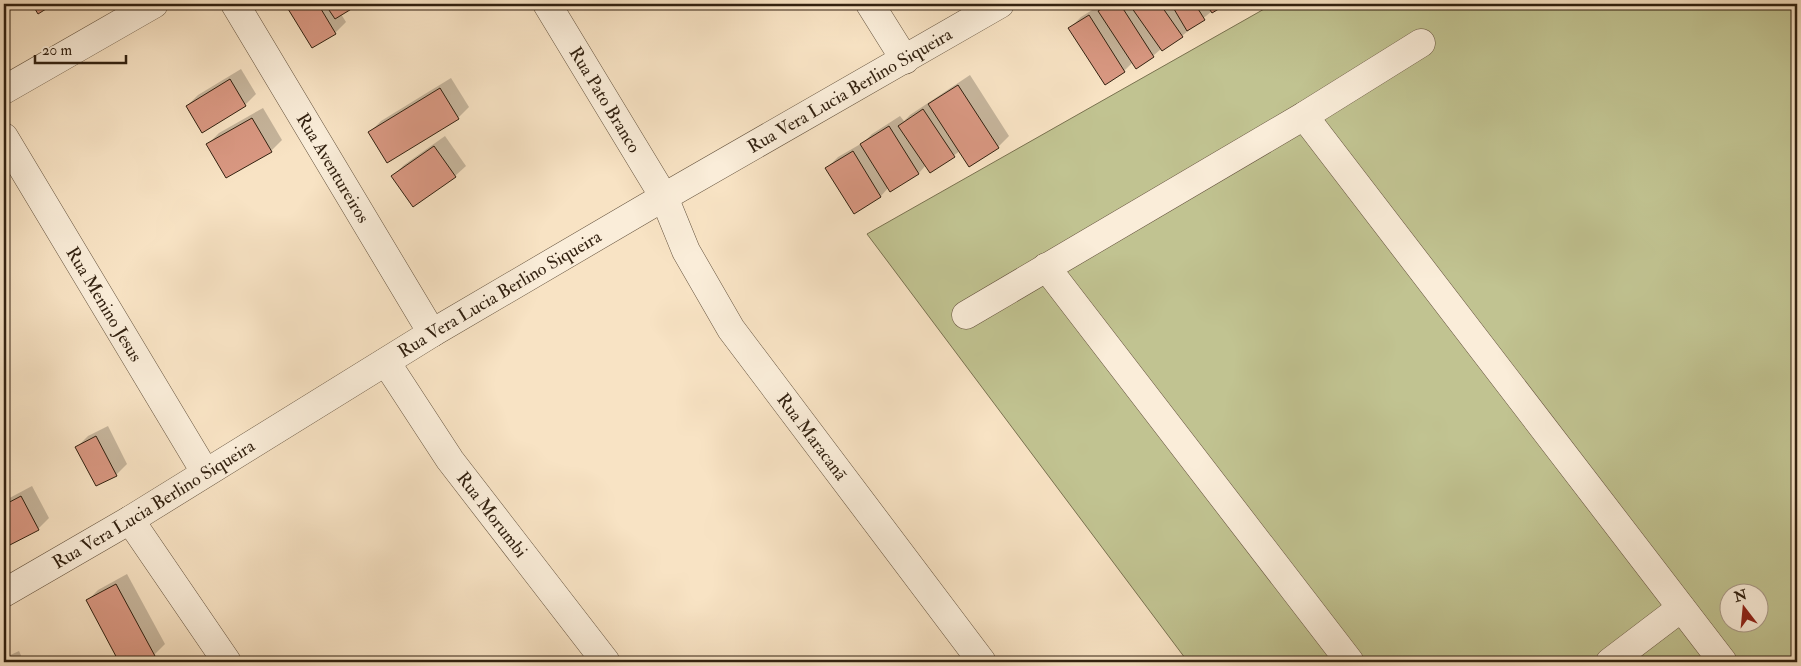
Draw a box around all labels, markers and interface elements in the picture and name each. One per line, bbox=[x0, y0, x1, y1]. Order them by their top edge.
street label: Rua Vera Lucia Berlino Siqueira bbox=[743, 22, 957, 158]
scale bar bbox=[35, 32, 126, 64]
text: 20 m bbox=[42, 41, 72, 60]
street label: Rua Pato Branco bbox=[564, 43, 646, 157]
street label: Rua Aventureiros bbox=[291, 109, 375, 227]
street label: Rua Vera Lucia Berlino Siqueira bbox=[394, 224, 606, 363]
street label: Rua Menino Jesus bbox=[61, 243, 148, 366]
street label: Rua Maracanã bbox=[772, 389, 853, 485]
street label: Rua Vera Lucia Berlino Siqueira bbox=[48, 434, 260, 574]
street label: Rua Morumbi bbox=[452, 467, 533, 562]
north arrow bbox=[1718, 584, 1768, 634]
text: N bbox=[1731, 586, 1749, 606]

